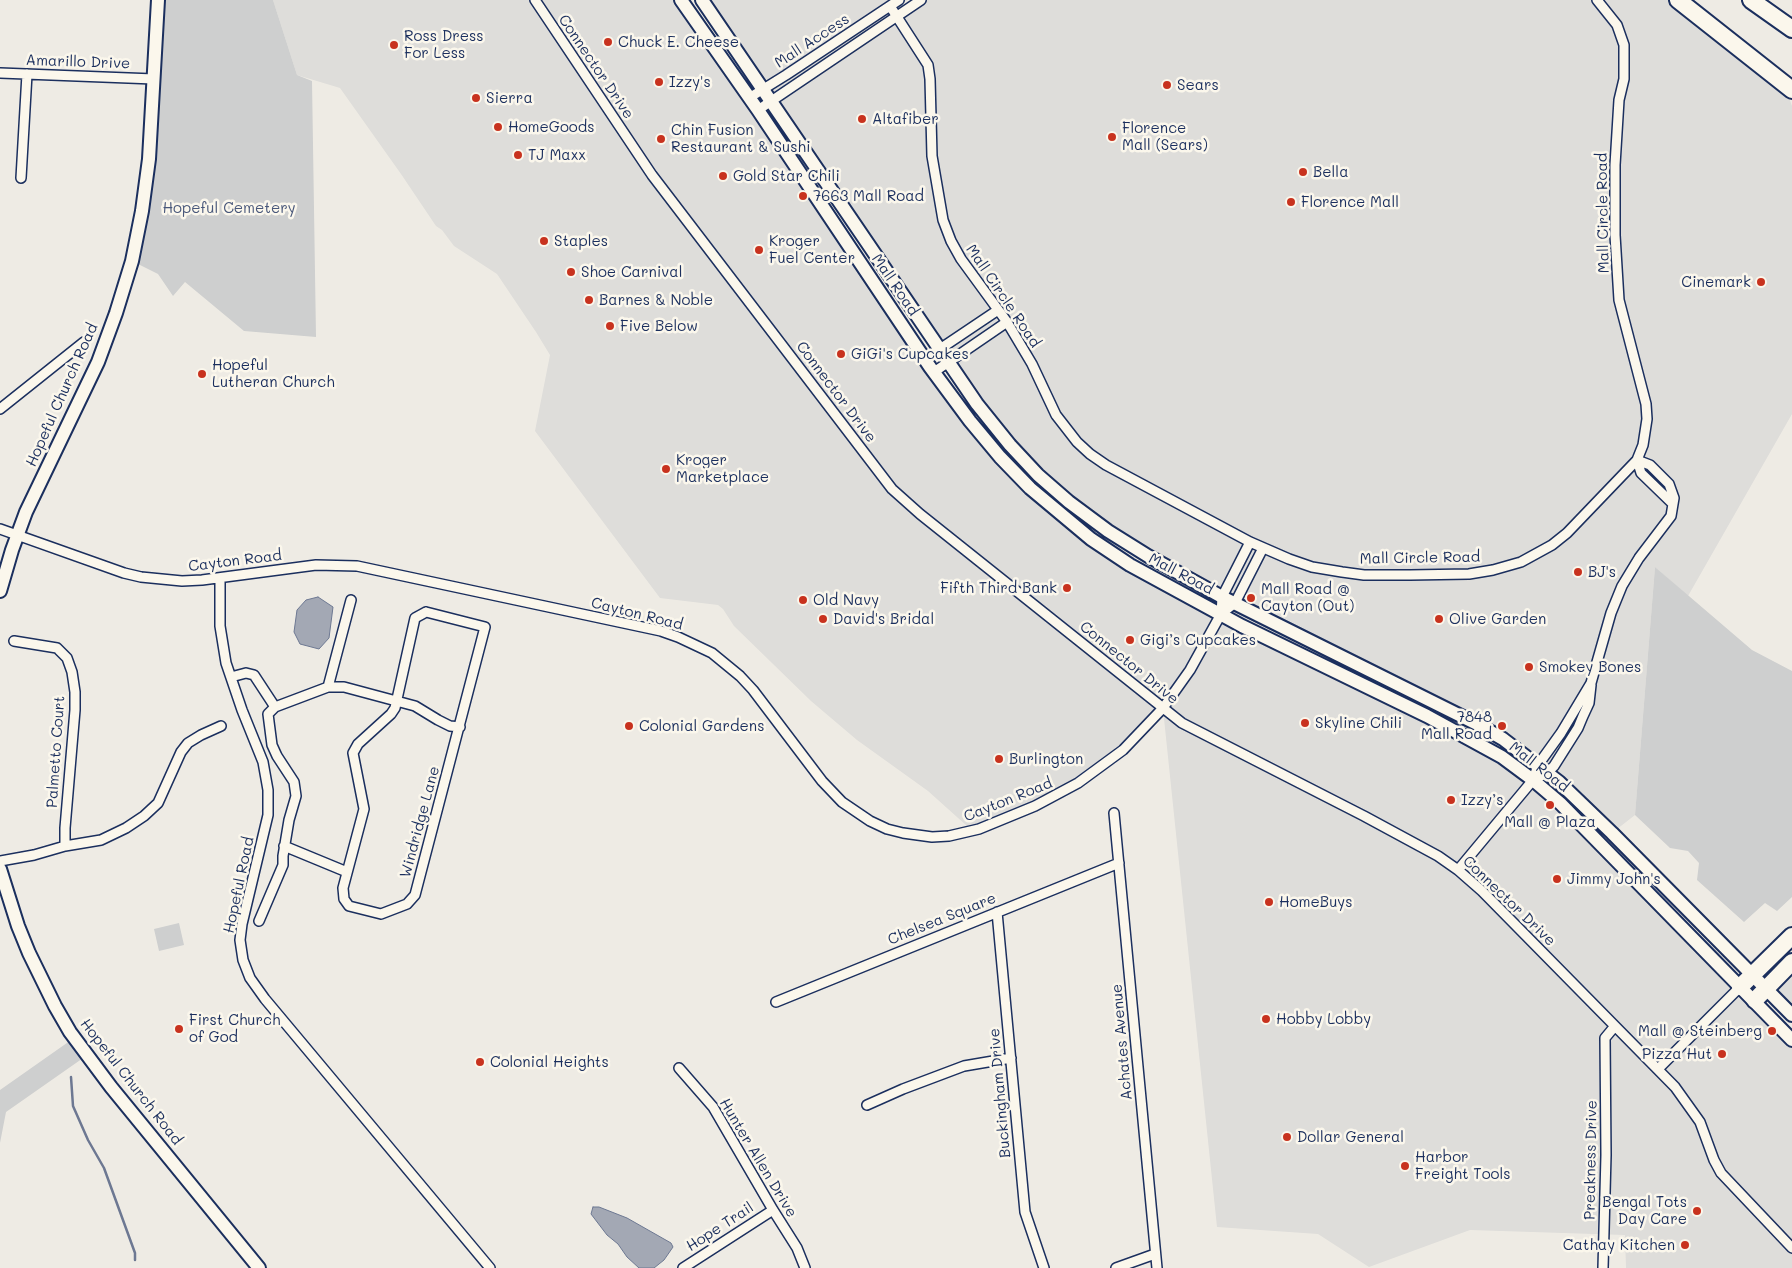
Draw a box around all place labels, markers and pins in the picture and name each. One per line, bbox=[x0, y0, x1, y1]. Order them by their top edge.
place label: Ross Dress For Less bbox=[404, 27, 484, 62]
place label: Chuck E. Cheese bbox=[618, 33, 739, 51]
marker: Chuck E. Cheese bbox=[602, 36, 614, 48]
marker: Ross Dress For Less bbox=[388, 39, 400, 51]
place label: Izzy's bbox=[669, 73, 711, 91]
marker: Izzy's bbox=[653, 76, 665, 88]
place label: Sears bbox=[1177, 76, 1219, 94]
marker: Sears bbox=[1161, 79, 1173, 91]
place label: Sierra bbox=[486, 89, 533, 107]
marker: Sierra bbox=[470, 92, 482, 104]
place label: Altafiber bbox=[872, 110, 939, 128]
marker: Altafiber bbox=[856, 113, 868, 125]
place label: HomeGoods bbox=[508, 118, 595, 136]
place label: Florence Mall (Sears) bbox=[1122, 119, 1208, 154]
marker: HomeGoods bbox=[492, 121, 504, 133]
place label: Chin Fusion Restaurant & Sushi bbox=[671, 121, 811, 156]
marker: Florence Mall (Sears) bbox=[1106, 131, 1118, 143]
marker: Chin Fusion Restaurant & Sushi bbox=[655, 133, 667, 145]
place label: TJ Maxx bbox=[528, 146, 586, 164]
marker: TJ Maxx bbox=[512, 149, 524, 161]
place label: Bella bbox=[1313, 163, 1348, 181]
marker: Bella bbox=[1297, 166, 1309, 178]
place label: Gold Star Chili bbox=[733, 167, 840, 185]
marker: Gold Star Chili bbox=[717, 170, 729, 182]
place label: 7663 Mall Road bbox=[813, 187, 924, 205]
marker: 7663 Mall Road bbox=[797, 190, 809, 202]
place label: Florence Mall bbox=[1301, 193, 1399, 211]
marker: Florence Mall bbox=[1285, 196, 1297, 208]
place label: Staples bbox=[554, 232, 608, 250]
place label: Kroger Fuel Center bbox=[769, 232, 855, 267]
marker: Staples bbox=[538, 235, 550, 247]
marker: Kroger Fuel Center bbox=[753, 244, 765, 256]
place label: Shoe Carnival bbox=[581, 263, 682, 281]
marker: Shoe Carnival bbox=[565, 266, 577, 278]
place label: Cinemark bbox=[1681, 273, 1751, 291]
marker: Cinemark bbox=[1755, 276, 1767, 288]
place label: Barnes & Noble bbox=[599, 291, 713, 309]
marker: Barnes & Noble bbox=[583, 294, 595, 306]
place label: Five Below bbox=[620, 317, 698, 335]
marker: Five Below bbox=[604, 320, 616, 332]
place label: GiGi's Cupcakes bbox=[851, 345, 969, 363]
marker: GiGi's Cupcakes bbox=[835, 348, 847, 360]
place label: Hopeful Lutheran Church bbox=[212, 356, 335, 391]
marker: Hopeful Lutheran Church bbox=[196, 368, 208, 380]
place label: Kroger Marketplace bbox=[676, 451, 769, 486]
marker: Kroger Marketplace bbox=[660, 463, 672, 475]
place label: BJ's bbox=[1588, 563, 1616, 581]
marker: BJ's bbox=[1572, 566, 1584, 578]
place label: Fifth Third Bank bbox=[940, 579, 1057, 597]
place label: Mall Road @ Cayton (Out) bbox=[1261, 580, 1354, 615]
marker: Fifth Third Bank bbox=[1061, 582, 1073, 594]
place label: Old Navy bbox=[813, 591, 879, 609]
marker: Mall Road @ Cayton (Out) bbox=[1245, 592, 1257, 604]
marker: Old Navy bbox=[797, 594, 809, 606]
place label: David's Bridal bbox=[833, 610, 934, 628]
place label: Olive Garden bbox=[1449, 610, 1546, 628]
marker: David's Bridal bbox=[817, 613, 829, 625]
marker: Olive Garden bbox=[1433, 613, 1445, 625]
place label: Gigi’s Cupcakes bbox=[1140, 631, 1256, 649]
marker: Gigi’s Cupcakes bbox=[1124, 634, 1136, 646]
place label: Smokey Bones bbox=[1539, 658, 1641, 676]
marker: Smokey Bones bbox=[1523, 661, 1535, 673]
place label: 7848 Mall Road bbox=[1421, 708, 1492, 743]
place label: Skyline Chili bbox=[1315, 714, 1402, 732]
place label: Colonial Gardens bbox=[639, 717, 764, 735]
marker: Skyline Chili bbox=[1299, 717, 1311, 729]
marker: Colonial Gardens bbox=[623, 720, 635, 732]
marker: 7848 Mall Road bbox=[1496, 720, 1508, 732]
place label: Burlington bbox=[1009, 750, 1083, 768]
marker: Burlington bbox=[993, 753, 1005, 765]
place label: Izzy’s bbox=[1461, 791, 1503, 809]
marker: Izzy’s bbox=[1445, 794, 1457, 806]
marker: Mall @ Plaza bbox=[1544, 799, 1556, 811]
place label: Mall @ Plaza bbox=[1504, 813, 1596, 831]
place label: Jimmy John's bbox=[1567, 870, 1661, 888]
marker: Jimmy John's bbox=[1551, 873, 1563, 885]
place label: HomeBuys bbox=[1279, 893, 1352, 911]
marker: HomeBuys bbox=[1263, 896, 1275, 908]
place label: Hobby Lobby bbox=[1276, 1010, 1371, 1028]
place label: First Church of God bbox=[189, 1011, 280, 1046]
marker: Hobby Lobby bbox=[1260, 1013, 1272, 1025]
place label: Mall @ Steinberg bbox=[1638, 1022, 1762, 1040]
marker: First Church of God bbox=[173, 1023, 185, 1035]
marker: Mall @ Steinberg bbox=[1766, 1025, 1778, 1037]
place label: Pizza Hut bbox=[1642, 1045, 1712, 1063]
marker: Pizza Hut bbox=[1716, 1048, 1728, 1060]
place label: Colonial Heights bbox=[490, 1053, 609, 1071]
marker: Colonial Heights bbox=[474, 1056, 486, 1068]
place label: Dollar General bbox=[1297, 1128, 1404, 1146]
marker: Dollar General bbox=[1281, 1131, 1293, 1143]
place label: Harbor Freight Tools bbox=[1415, 1148, 1511, 1183]
marker: Harbor Freight Tools bbox=[1399, 1160, 1411, 1172]
place label: Bengal Tots Day Care bbox=[1602, 1193, 1687, 1228]
marker: Bengal Tots Day Care bbox=[1691, 1205, 1703, 1217]
place label: Cathay Kitchen bbox=[1563, 1236, 1675, 1254]
marker: Cathay Kitchen bbox=[1679, 1239, 1691, 1251]

